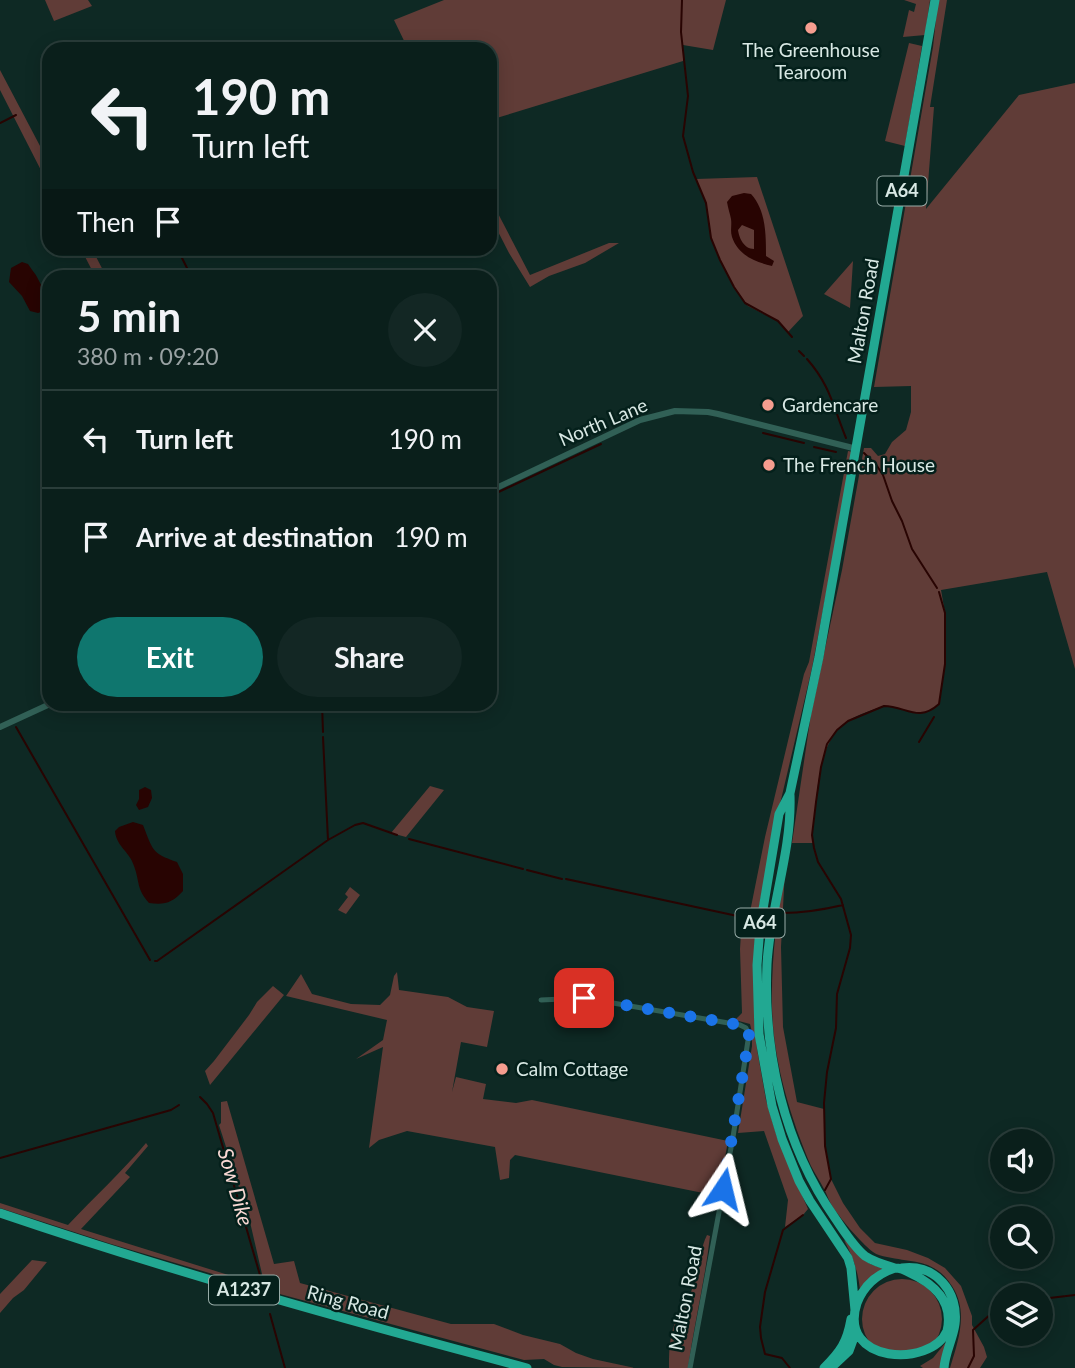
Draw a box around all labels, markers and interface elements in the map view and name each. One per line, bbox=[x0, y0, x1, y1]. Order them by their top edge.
marker: The Greenhouse Tearoom bbox=[803, 20, 819, 36]
place label: The Greenhouse Tearoom bbox=[742, 38, 880, 83]
text: 190 m bbox=[192, 67, 330, 125]
icon: left bbox=[77, 70, 168, 161]
text: Turn left bbox=[192, 126, 309, 165]
road number: A64 bbox=[878, 176, 926, 206]
icon: arrive bbox=[149, 203, 187, 241]
text: Then bbox=[77, 206, 135, 238]
street label: Malton Road bbox=[842, 257, 883, 365]
text: 5 min bbox=[77, 291, 181, 341]
button: close bbox=[388, 293, 462, 367]
text: 380 m · 09:20 bbox=[77, 342, 219, 370]
street label: North Lane bbox=[555, 393, 651, 450]
place label: Gardencare bbox=[782, 393, 878, 416]
marker: Gardencare bbox=[760, 397, 776, 413]
icon: left bbox=[77, 420, 115, 458]
text: Turn left bbox=[136, 423, 233, 455]
text: 190 m bbox=[389, 423, 462, 455]
place label: The French House bbox=[783, 453, 935, 476]
marker: The French House bbox=[761, 457, 777, 473]
icon: arrive bbox=[77, 518, 115, 556]
text: Arrive at destination bbox=[136, 521, 373, 553]
text: 190 m bbox=[394, 521, 468, 553]
button: Exit bbox=[77, 617, 263, 697]
button: Share bbox=[277, 617, 462, 697]
road number: A64 bbox=[736, 908, 784, 938]
pin bbox=[554, 968, 614, 1028]
icon: arrive bbox=[565, 979, 603, 1017]
place label: Calm Cottage bbox=[516, 1057, 628, 1080]
marker: Calm Cottage bbox=[494, 1061, 510, 1077]
map controls bbox=[990, 1129, 1053, 1346]
button: sound bbox=[990, 1129, 1053, 1192]
water label: Sow Dike bbox=[213, 1145, 259, 1228]
position arrow bbox=[686, 1152, 760, 1226]
button: search bbox=[990, 1206, 1053, 1269]
street label: Malton Road bbox=[663, 1243, 706, 1352]
road number: A1237 bbox=[209, 1275, 279, 1304]
street label: Ring Road bbox=[305, 1280, 392, 1323]
button: layers bbox=[990, 1283, 1053, 1346]

